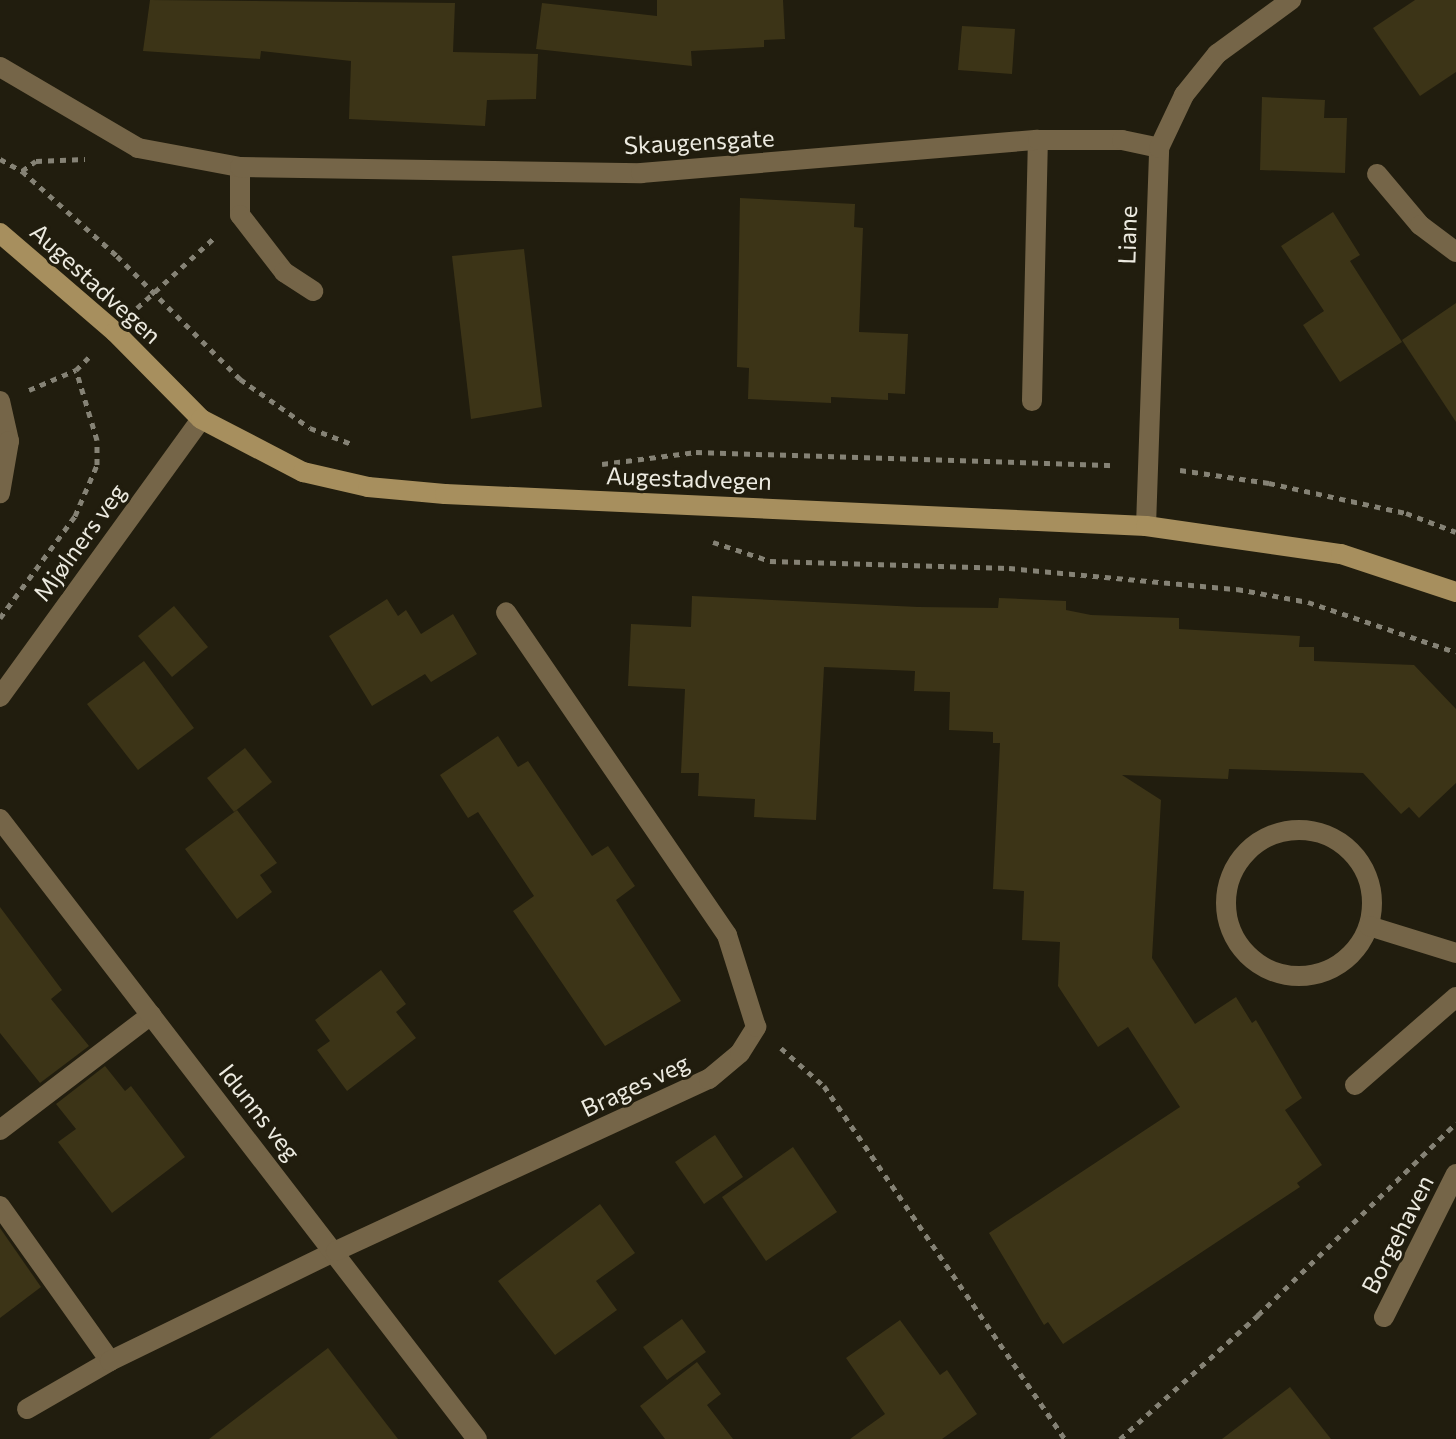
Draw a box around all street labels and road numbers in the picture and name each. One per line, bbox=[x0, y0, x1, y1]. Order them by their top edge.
street label: Skaugensgate bbox=[623, 123, 775, 159]
street label: Liane bbox=[1112, 205, 1142, 265]
street label: Augestadvegen bbox=[25, 217, 167, 349]
street label: Augestadvegen bbox=[606, 461, 772, 495]
street label: Mjølners veg bbox=[27, 478, 131, 606]
street label: Brages veg bbox=[576, 1047, 694, 1123]
street label: Idunns veg bbox=[213, 1058, 307, 1166]
street label: Borgehaven bbox=[1355, 1170, 1439, 1298]

